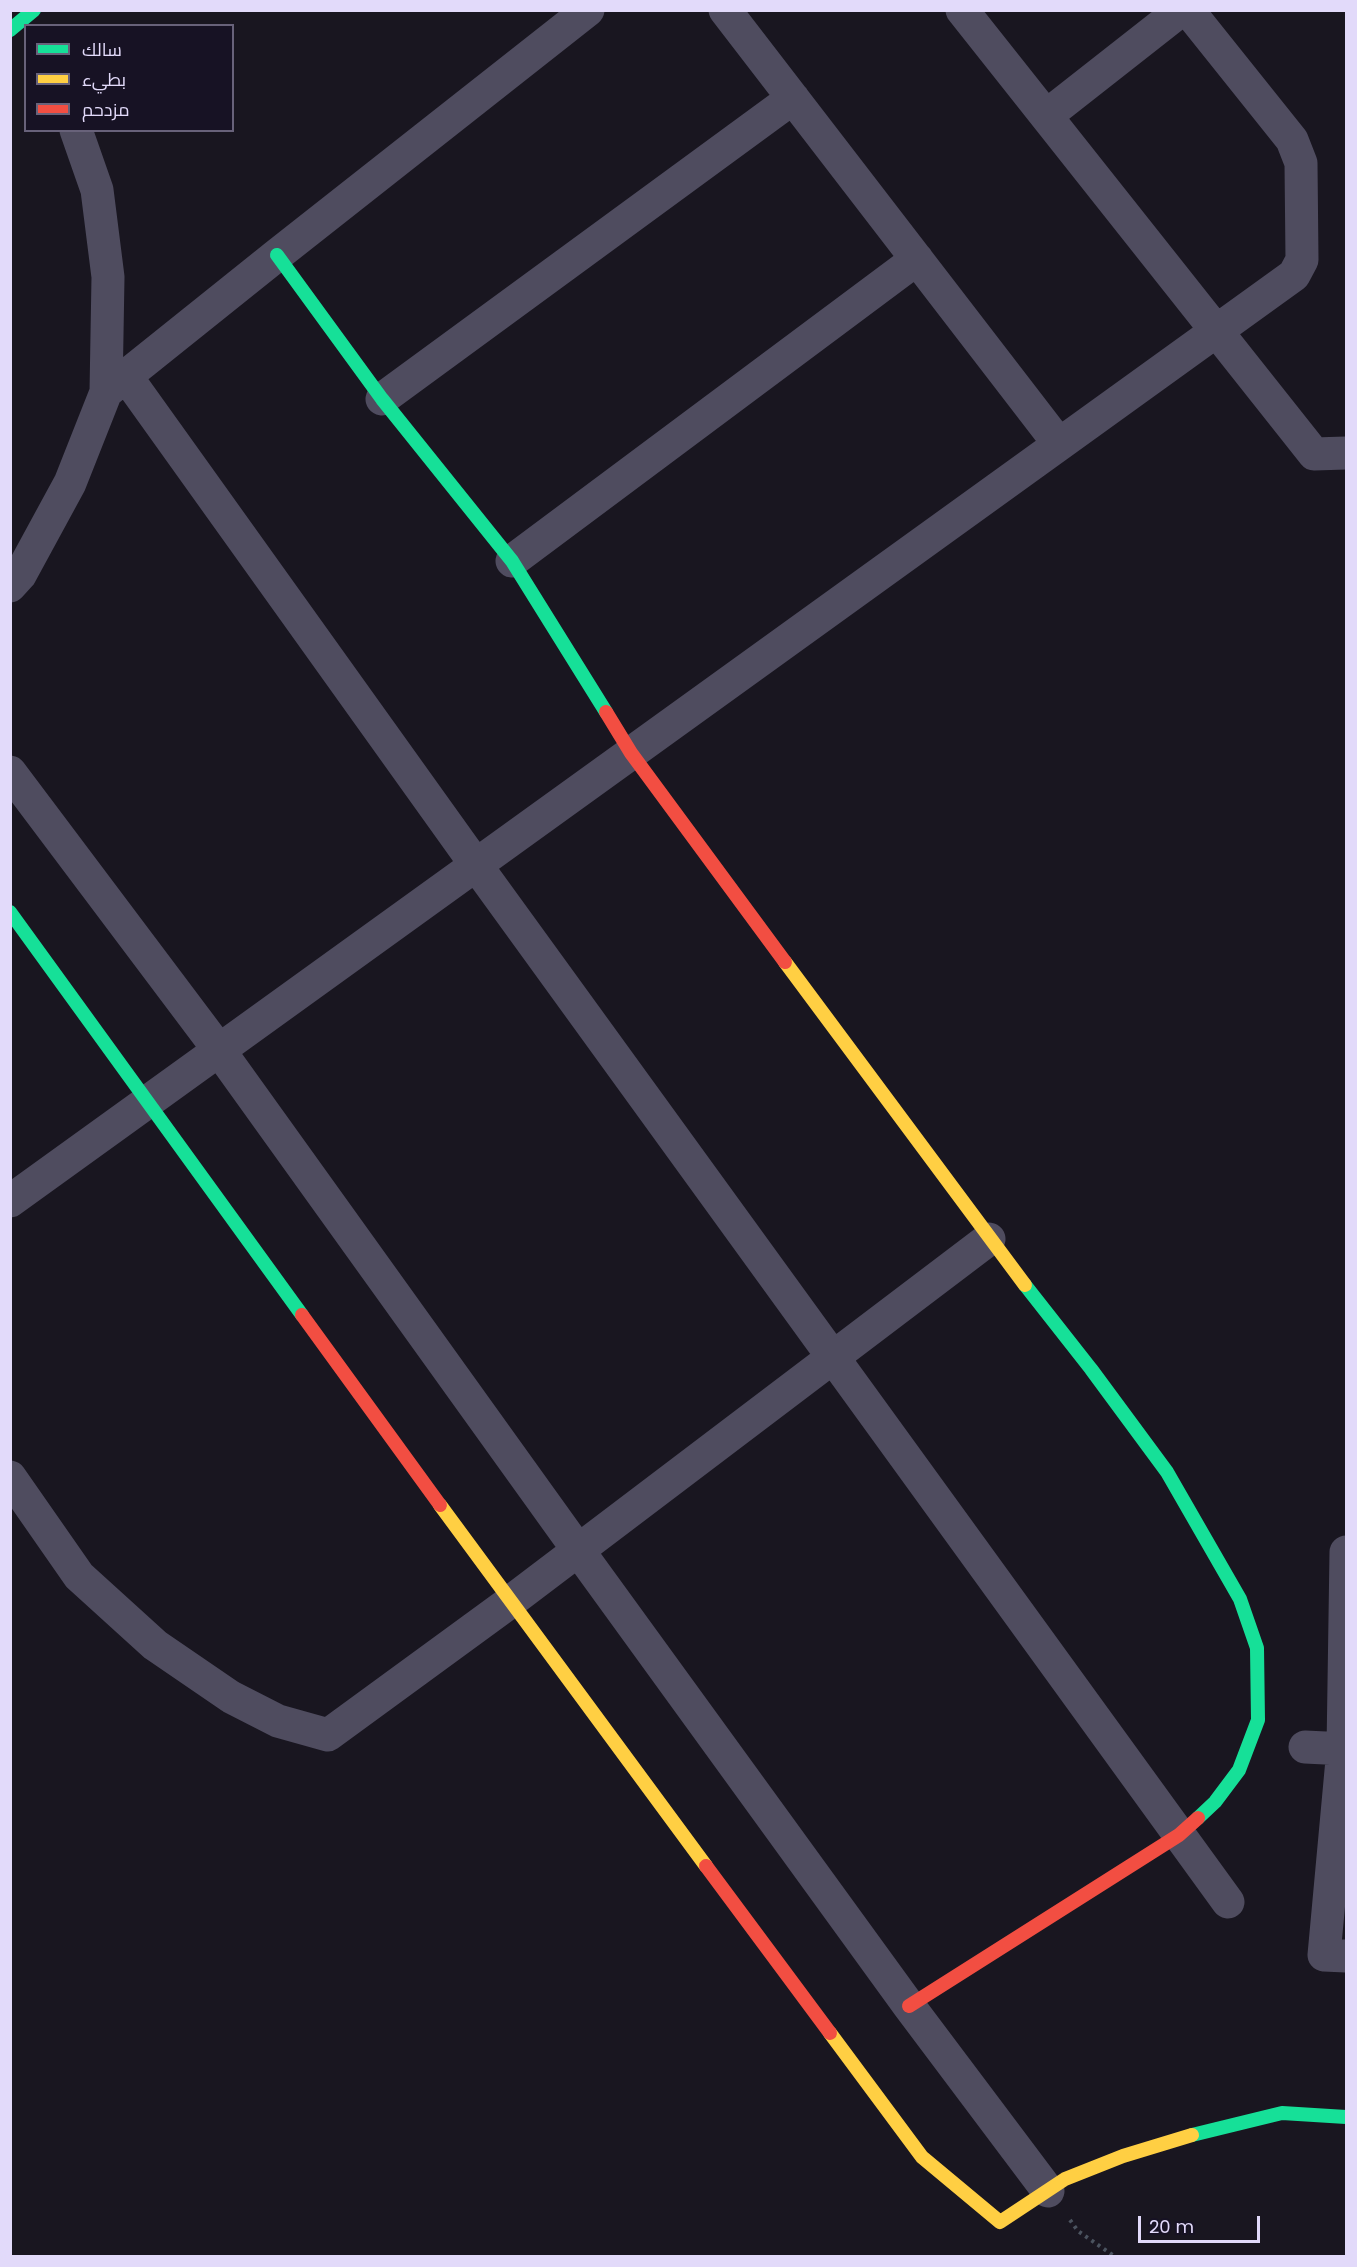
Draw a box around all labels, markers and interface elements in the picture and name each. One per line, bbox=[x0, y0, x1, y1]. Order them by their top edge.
legend bbox=[24, 24, 234, 132]
text: سالك bbox=[82, 37, 122, 62]
text: بطيء bbox=[82, 67, 126, 92]
text: مزدحم bbox=[82, 97, 130, 122]
scale bar bbox=[1141, 2204, 1262, 2242]
text: 20 m bbox=[1149, 2214, 1194, 2239]

